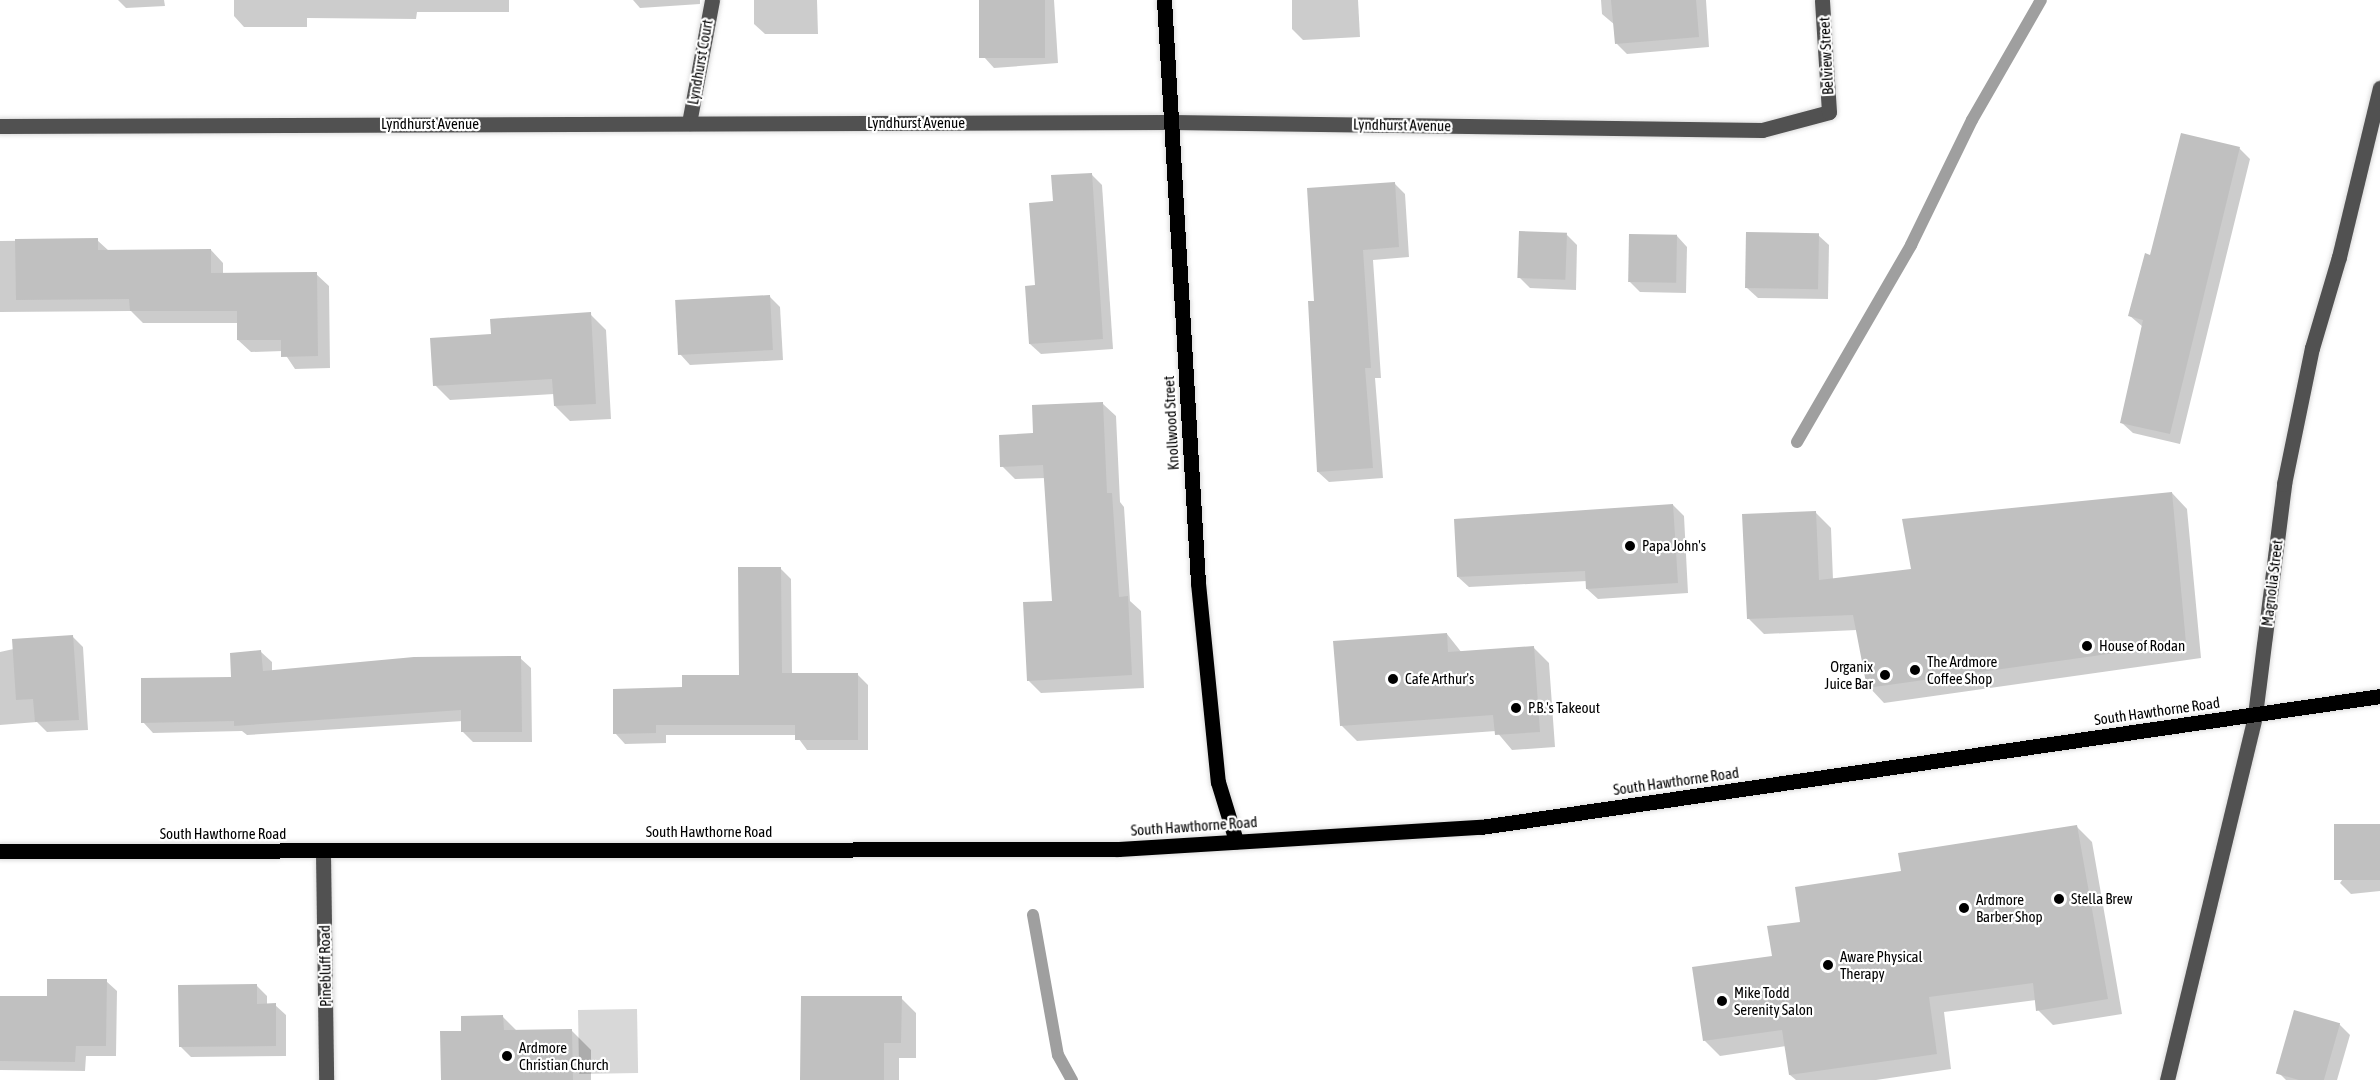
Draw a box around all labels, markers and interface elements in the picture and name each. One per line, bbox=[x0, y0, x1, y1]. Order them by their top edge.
street label: Belview Street bbox=[1815, 17, 1837, 95]
street label: Lyndhurst Court bbox=[684, 18, 716, 106]
street label: Lyndhurst Avenue bbox=[867, 114, 965, 132]
street label: Lyndhurst Avenue bbox=[381, 115, 479, 133]
street label: Lyndhurst Avenue bbox=[1353, 115, 1451, 135]
street label: Knollwood Street bbox=[1160, 375, 1182, 471]
place label: Papa John's bbox=[1642, 537, 1706, 555]
marker: Papa John's bbox=[1623, 539, 1637, 553]
street label: Magnolia Street bbox=[2258, 539, 2286, 627]
place label: House of Rodan bbox=[2099, 637, 2185, 655]
marker: House of Rodan bbox=[2080, 639, 2094, 653]
place label: The Ardmore Coffee Shop bbox=[1927, 652, 1997, 687]
place label: Organix Juice Bar bbox=[1825, 657, 1873, 692]
marker: The Ardmore Coffee Shop bbox=[1908, 663, 1922, 677]
marker: Organix Juice Bar bbox=[1878, 668, 1892, 682]
place label: Cafe Arthur's bbox=[1405, 670, 1474, 688]
marker: Cafe Arthur's bbox=[1386, 672, 1400, 686]
street label: South Hawthorne Road bbox=[2093, 693, 2221, 729]
place label: P.B.'s Takeout bbox=[1528, 699, 1600, 717]
marker: P.B.'s Takeout bbox=[1509, 701, 1523, 715]
street label: South Hawthorne Road bbox=[1612, 763, 1740, 799]
street label: South Hawthorne Road bbox=[1130, 813, 1258, 839]
street label: South Hawthorne Road bbox=[646, 823, 772, 841]
street label: South Hawthorne Road bbox=[160, 825, 286, 843]
place label: Ardmore Barber Shop bbox=[1976, 890, 2043, 925]
place label: Stella Brew bbox=[2071, 890, 2132, 908]
marker: Stella Brew bbox=[2052, 892, 2066, 906]
marker: Ardmore Barber Shop bbox=[1957, 901, 1971, 915]
street label: Pinebluff Road bbox=[315, 925, 335, 1007]
place label: Aware Physical Therapy bbox=[1840, 947, 1922, 982]
marker: Aware Physical Therapy bbox=[1821, 958, 1835, 972]
place label: Mike Todd Serenity Salon bbox=[1734, 983, 1813, 1018]
marker: Mike Todd Serenity Salon bbox=[1715, 994, 1729, 1008]
place label: Ardmore Christian Church bbox=[519, 1038, 609, 1073]
marker: Ardmore Christian Church bbox=[500, 1049, 514, 1063]

